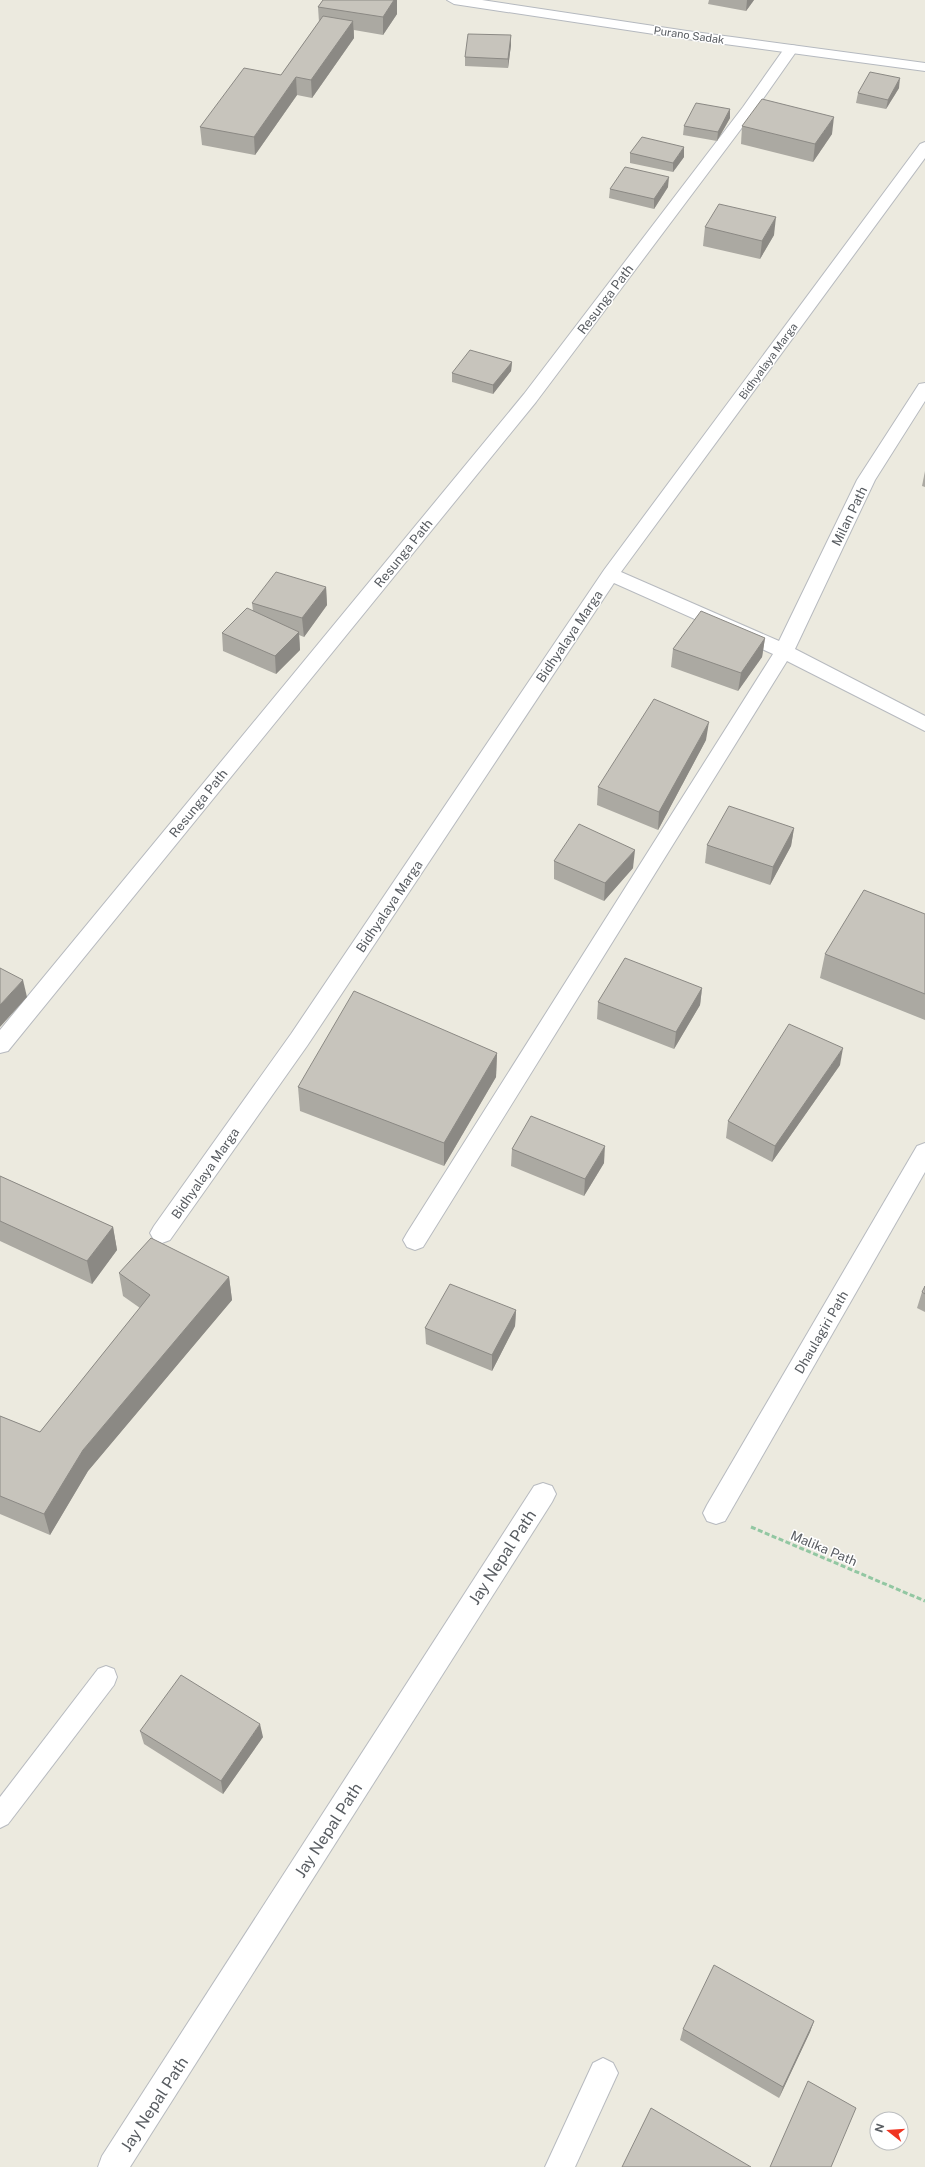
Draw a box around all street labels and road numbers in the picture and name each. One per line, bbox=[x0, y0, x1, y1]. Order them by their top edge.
street label: Purano Sadak bbox=[653, 24, 725, 46]
street label: Resunga Path bbox=[574, 261, 637, 337]
street label: Bidhyalaya Marga bbox=[736, 321, 800, 401]
street label: Milan Path bbox=[829, 484, 870, 548]
street label: Resunga Path bbox=[371, 516, 435, 590]
street label: Bidhyalaya Marga bbox=[533, 587, 606, 685]
street label: Resunga Path bbox=[166, 766, 230, 840]
street label: Bidhyalaya Marga bbox=[353, 857, 426, 955]
street label: Bidhyalaya Marga bbox=[168, 1125, 242, 1222]
street label: Dhaulagiri Path bbox=[792, 1288, 851, 1376]
street label: Jay Nepal Path bbox=[465, 1506, 540, 1608]
street label: Malika Path bbox=[788, 1528, 859, 1569]
street label: Jay Nepal Path bbox=[291, 1779, 366, 1881]
street label: Jay Nepal Path bbox=[117, 2053, 192, 2155]

